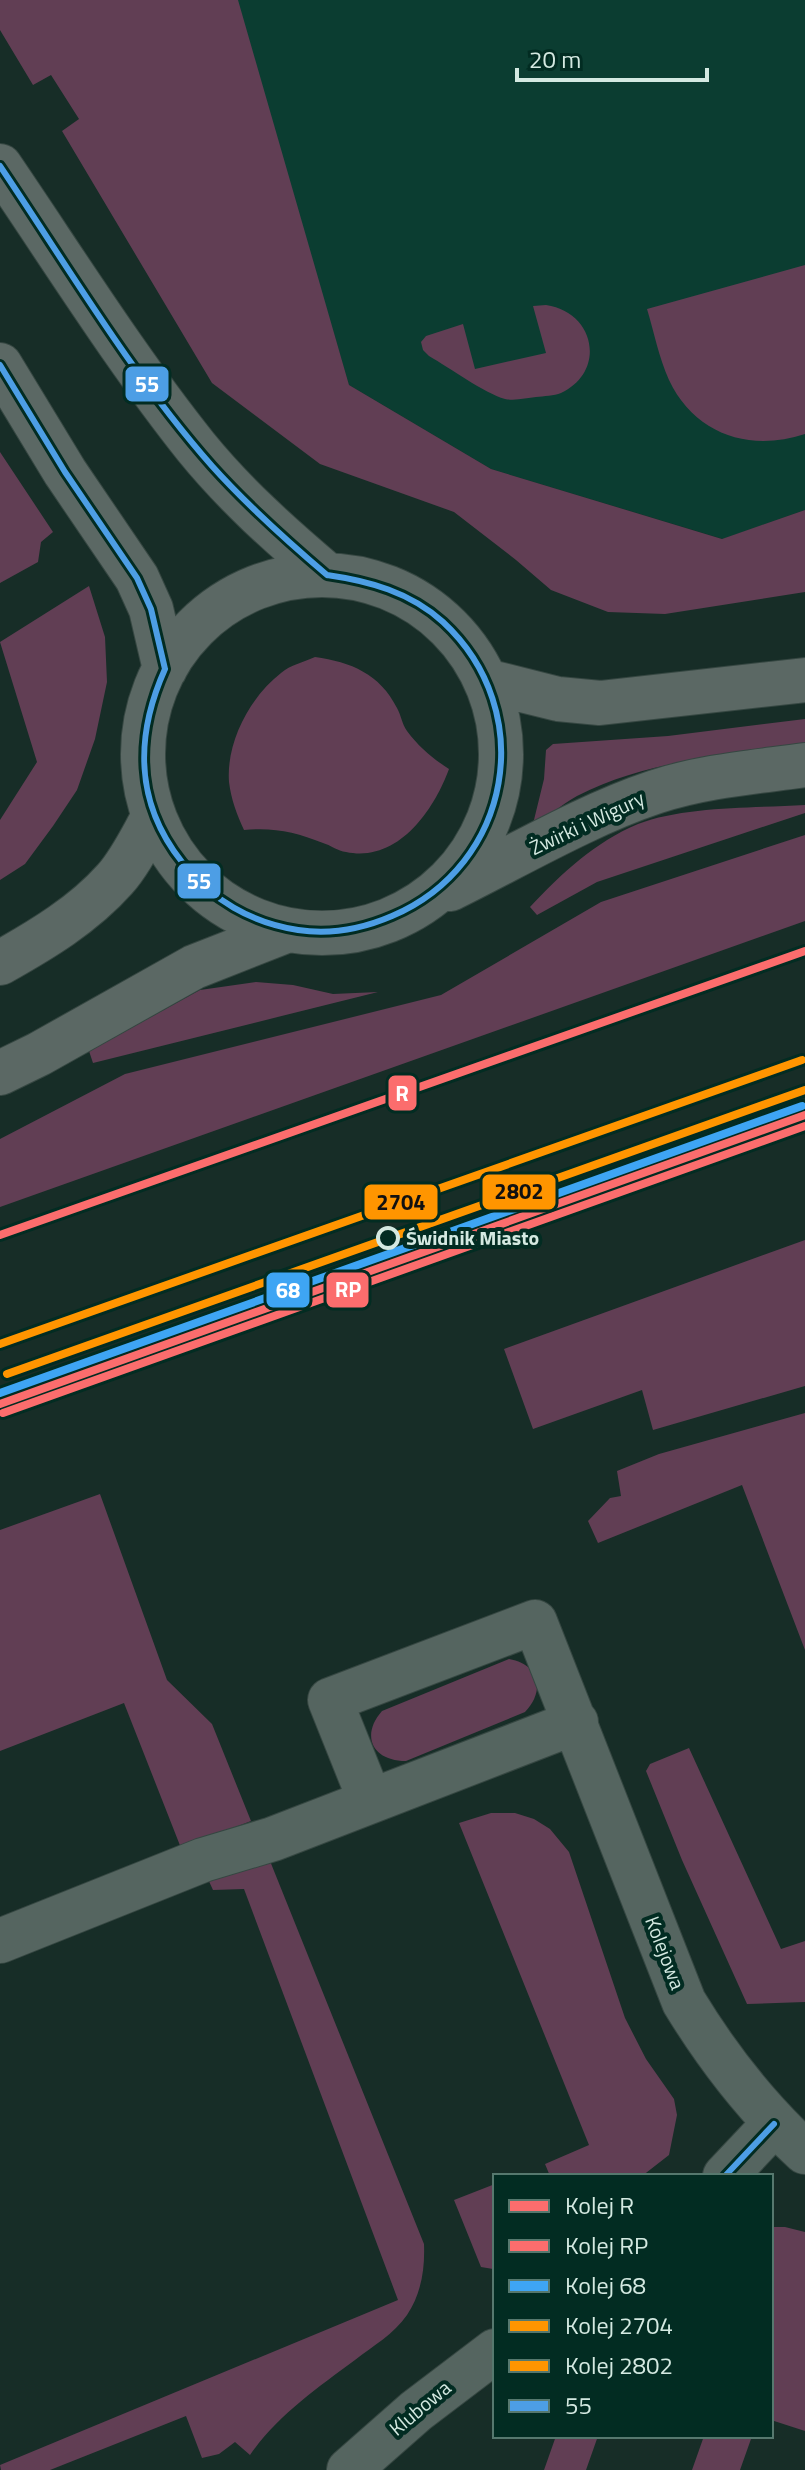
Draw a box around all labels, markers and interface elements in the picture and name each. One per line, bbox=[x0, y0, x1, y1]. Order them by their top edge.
scale bar bbox=[517, 32, 707, 82]
text: 20 m bbox=[529, 41, 581, 77]
line badge: 55 bbox=[124, 365, 170, 403]
text: 55 bbox=[135, 367, 159, 401]
street label: Żwirki i Wigury bbox=[524, 782, 650, 863]
line badge: 55 bbox=[176, 862, 222, 900]
text: 55 bbox=[187, 864, 211, 898]
line badge: R bbox=[387, 1074, 418, 1112]
text: R bbox=[395, 1076, 409, 1110]
line badge: 2802 bbox=[481, 1173, 557, 1211]
text: 2802 bbox=[494, 1174, 544, 1208]
line badge: 2704 bbox=[363, 1183, 439, 1221]
text: 2704 bbox=[376, 1185, 426, 1219]
place label: Świdnik Miasto bbox=[406, 1222, 539, 1253]
marker: Świdnik Miasto bbox=[377, 1227, 399, 1249]
line badge: 68 bbox=[265, 1271, 311, 1309]
line badge: RP bbox=[325, 1271, 370, 1309]
text: RP bbox=[335, 1272, 361, 1306]
text: 68 bbox=[276, 1273, 300, 1307]
street label: Kolejowa bbox=[637, 1912, 694, 1994]
legend bbox=[493, 2174, 773, 2438]
text: Kolej R bbox=[565, 2187, 634, 2223]
text: Kolej RP bbox=[565, 2227, 648, 2263]
text: Kolej 68 bbox=[565, 2267, 646, 2303]
text: Kolej 2704 bbox=[565, 2307, 673, 2343]
text: Kolej 2802 bbox=[565, 2347, 673, 2383]
street label: Klubowa bbox=[382, 2372, 458, 2443]
text: 55 bbox=[565, 2387, 592, 2423]

